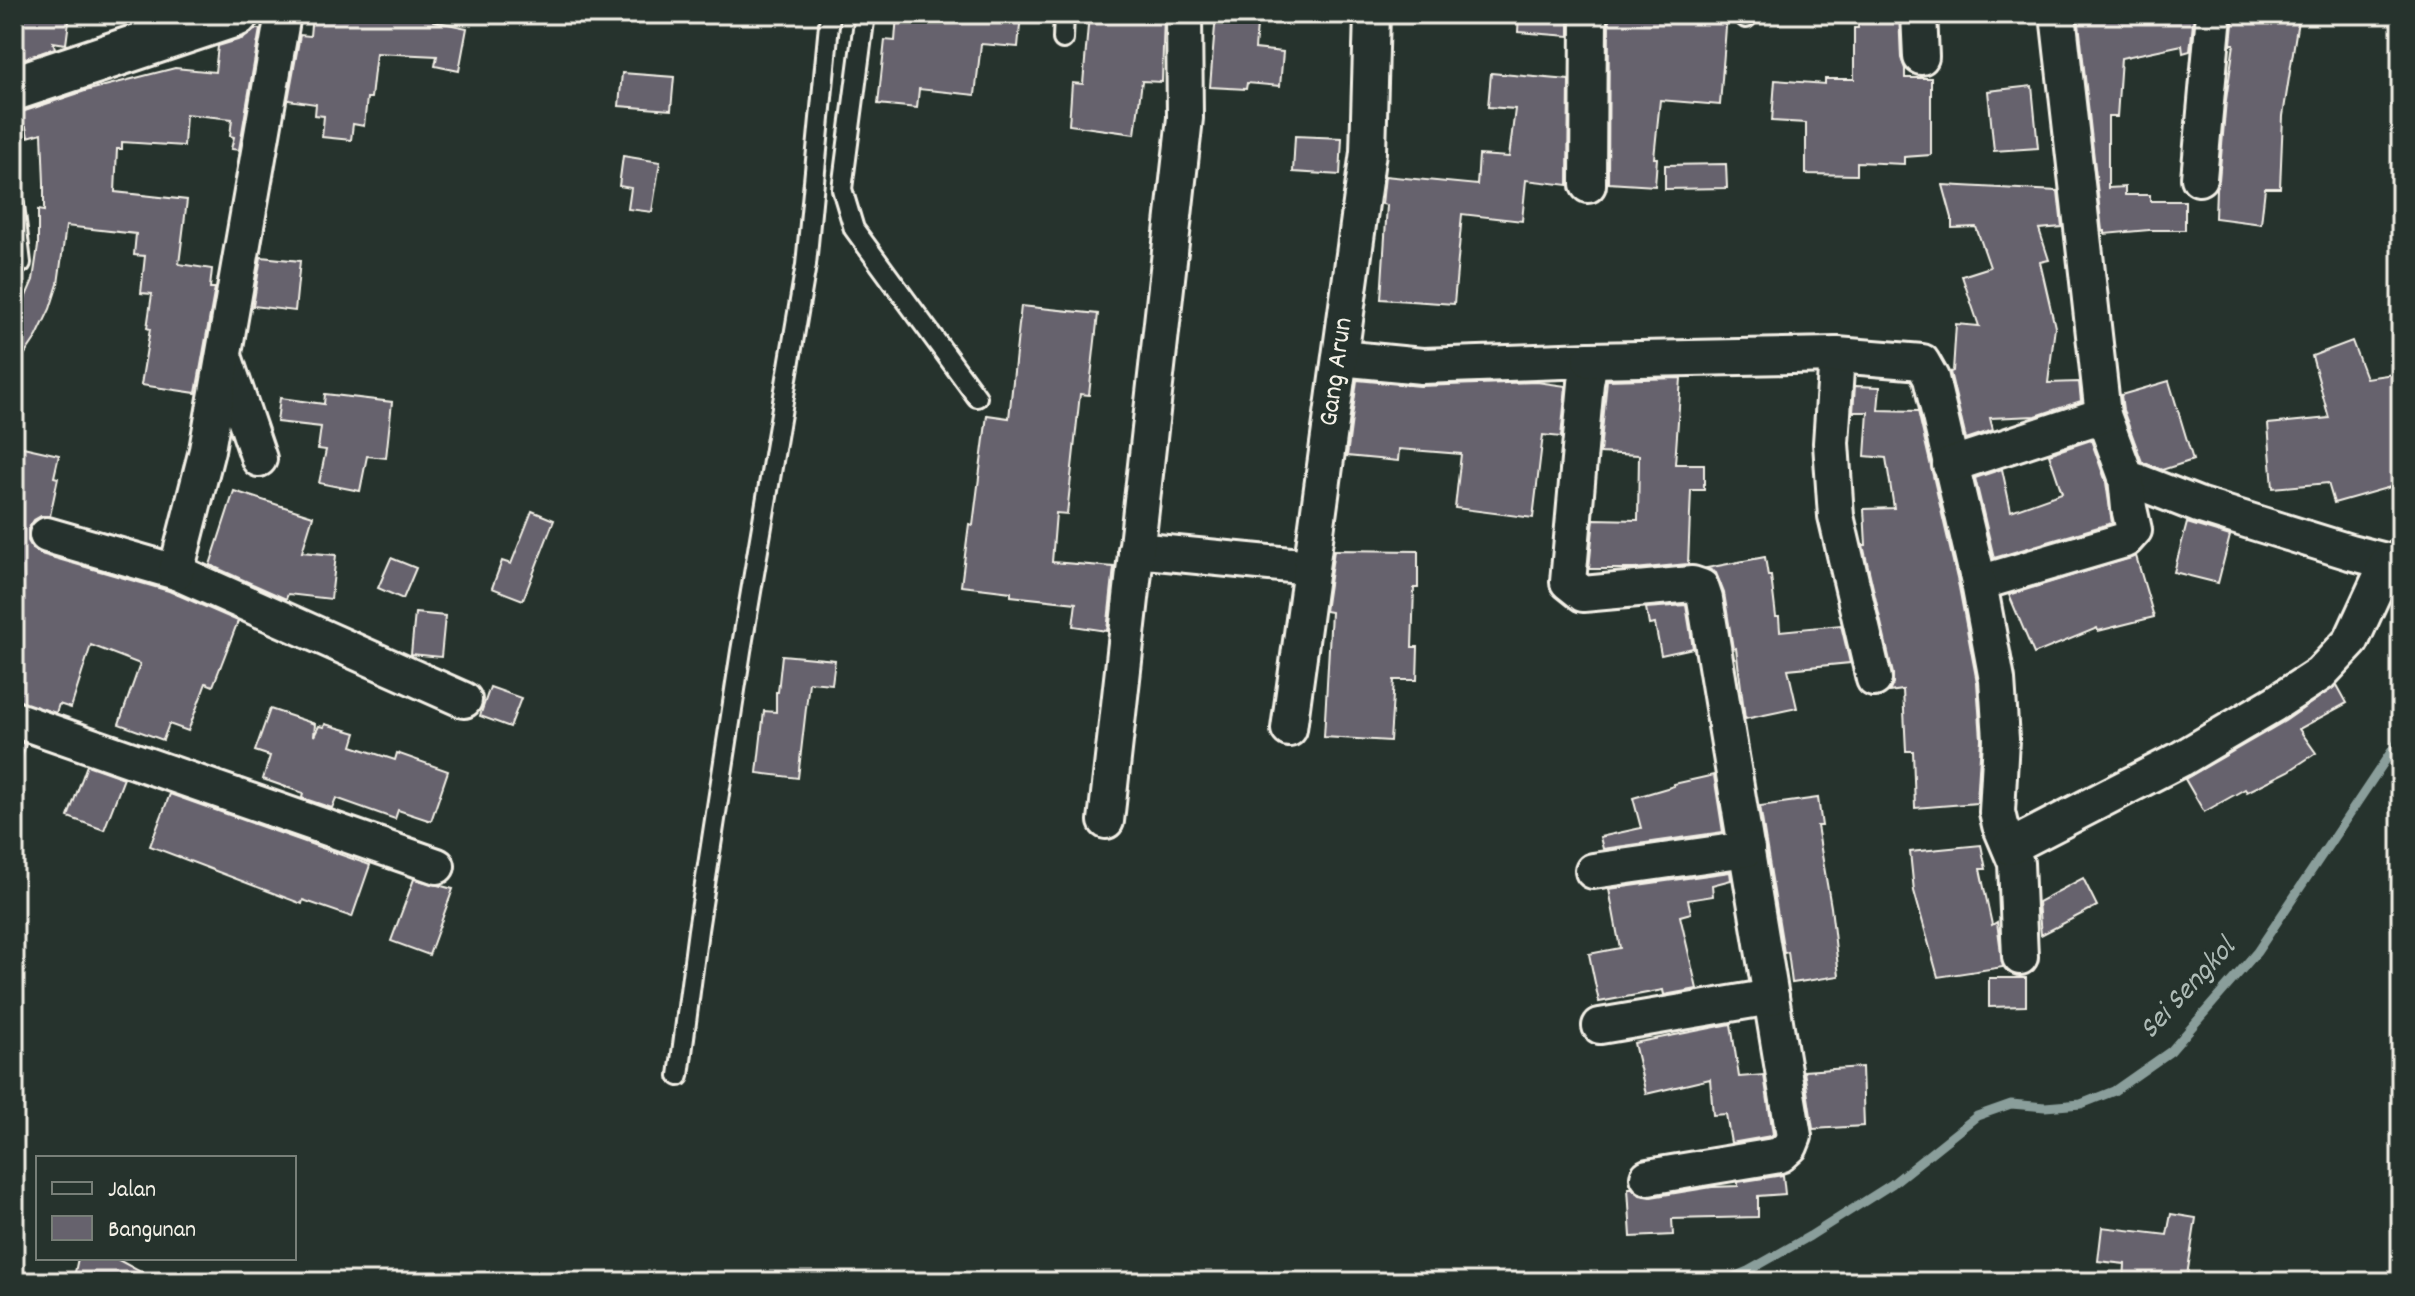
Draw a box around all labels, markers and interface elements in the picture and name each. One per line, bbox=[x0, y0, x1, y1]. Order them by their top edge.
street label: Gang Arun bbox=[1311, 315, 1365, 429]
water label: Sei Sengkol bbox=[2131, 928, 2249, 1050]
legend bbox=[36, 1156, 296, 1260]
text: Jalan bbox=[108, 1174, 156, 1208]
text: Bangunan bbox=[108, 1214, 196, 1248]

